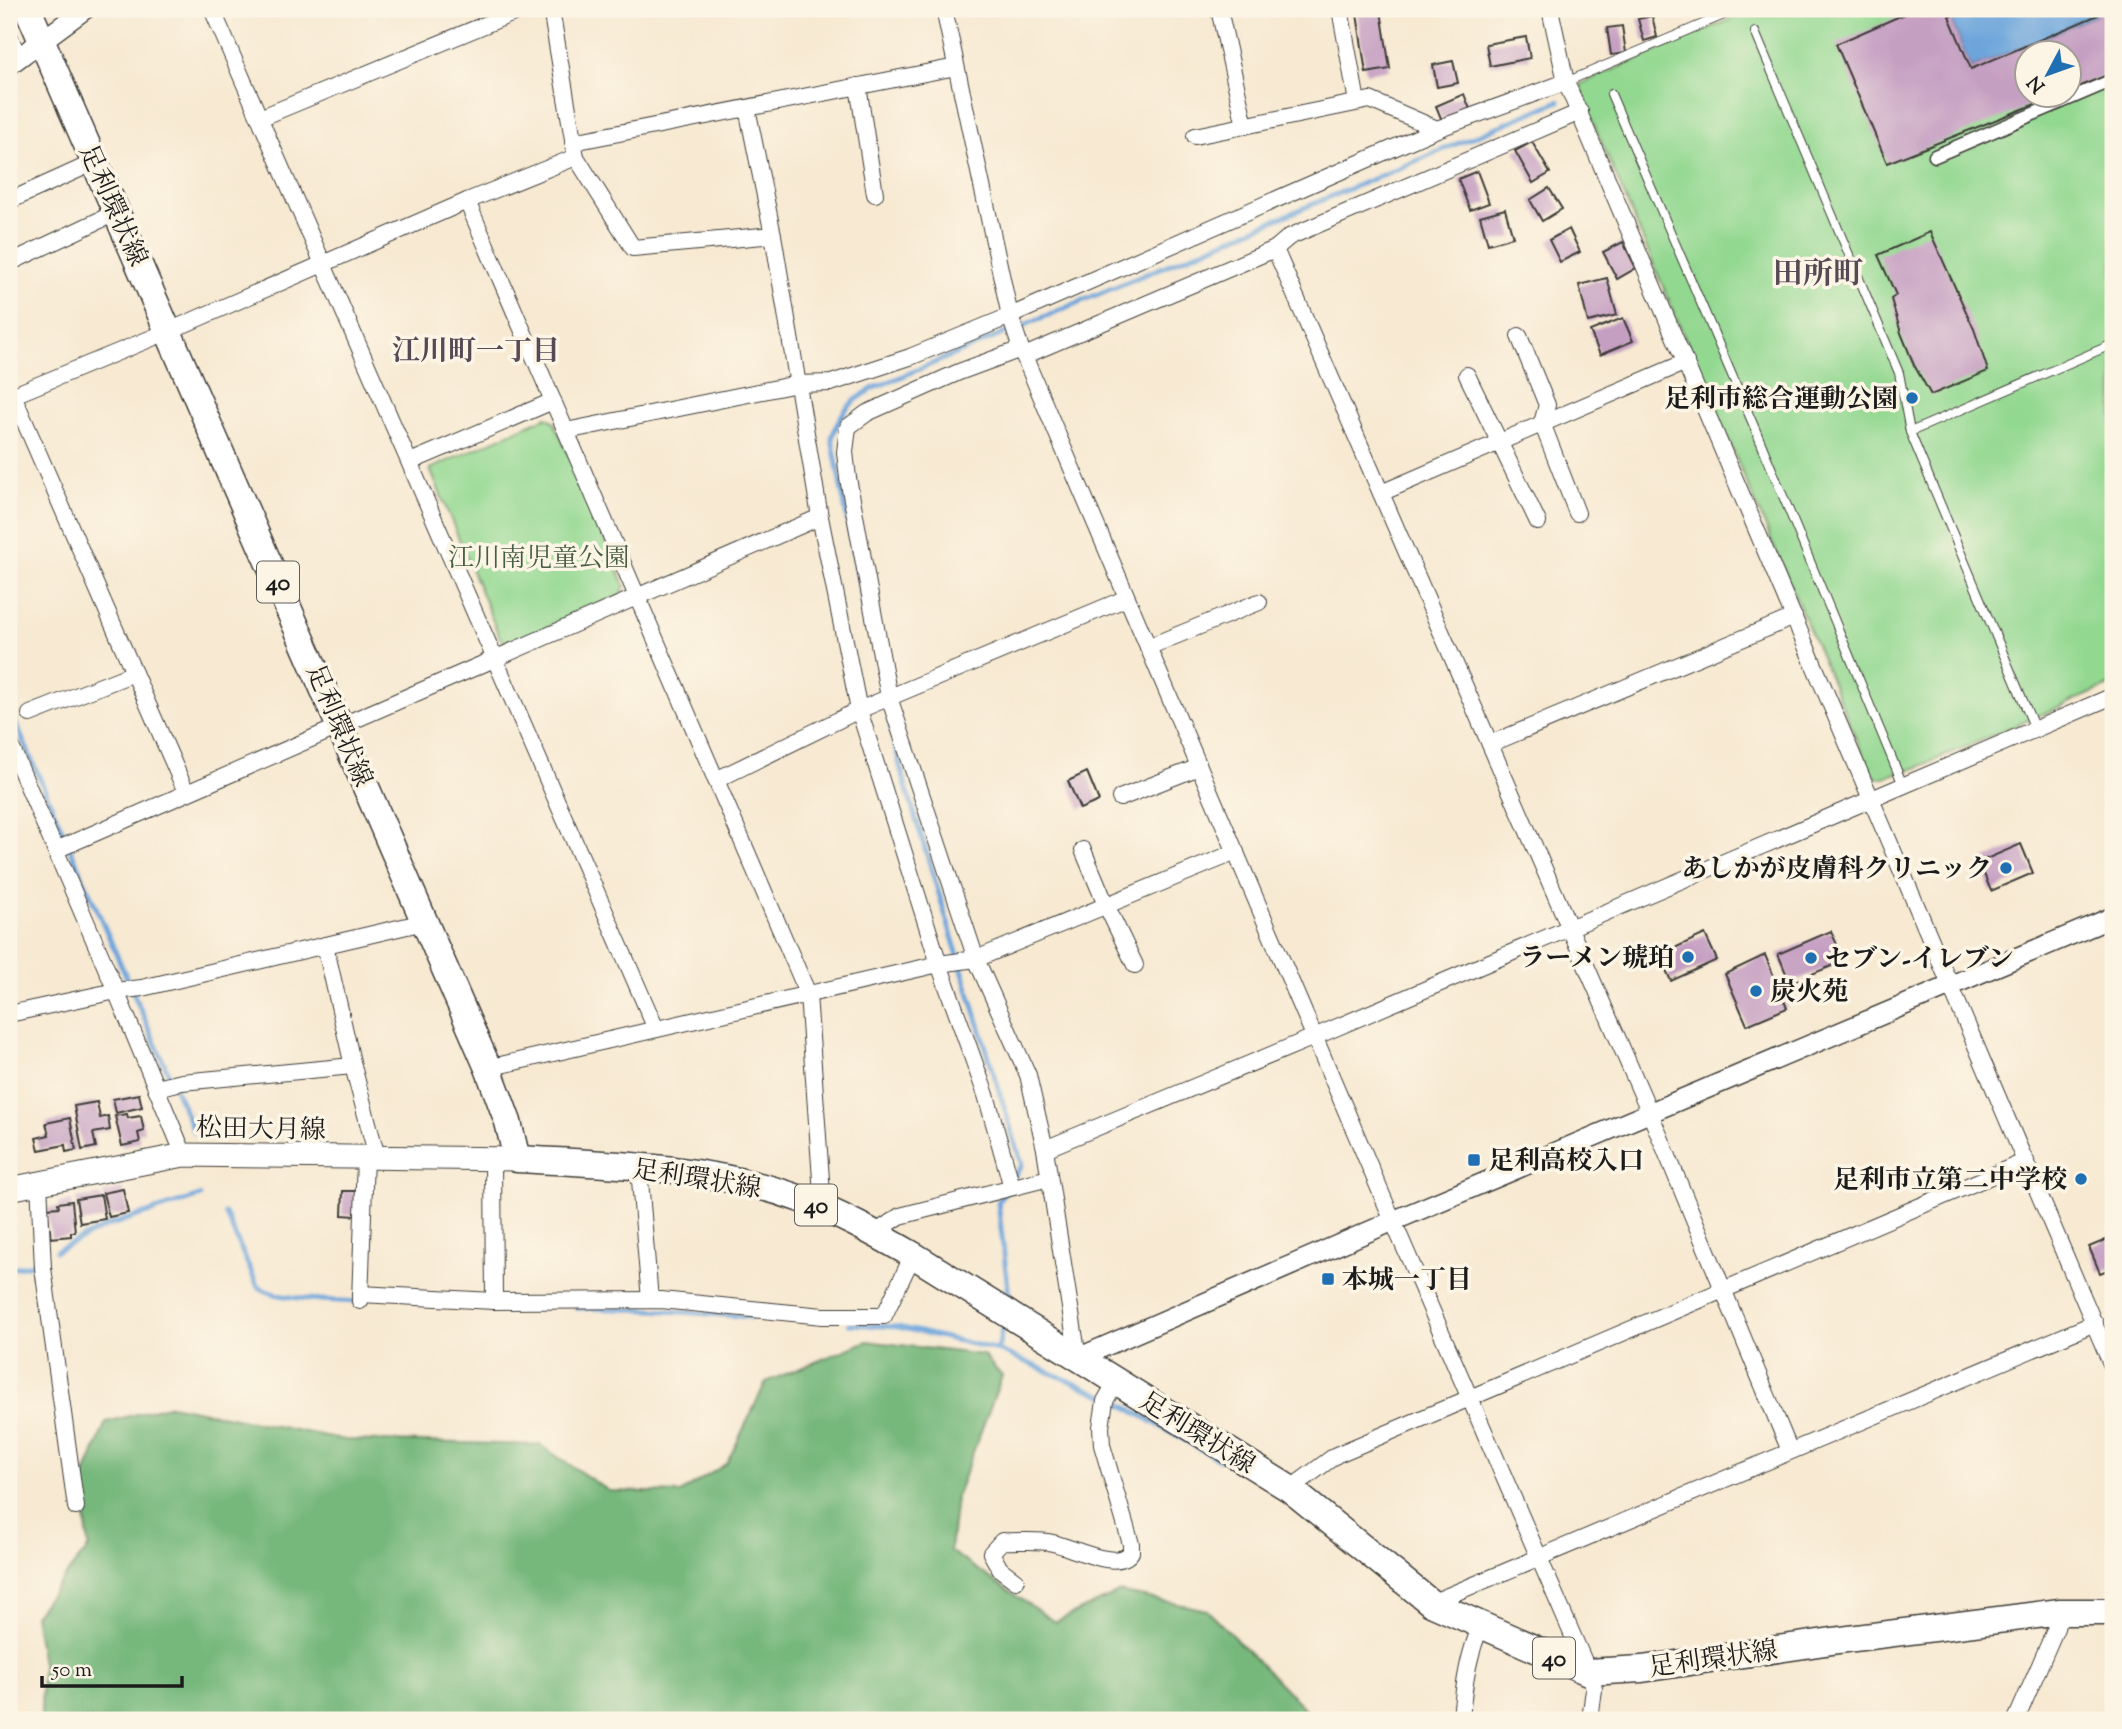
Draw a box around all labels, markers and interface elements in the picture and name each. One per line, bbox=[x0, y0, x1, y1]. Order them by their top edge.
north arrow bbox=[2014, 38, 2084, 108]
text: N bbox=[2022, 69, 2052, 98]
street label: 足利環状線 bbox=[68, 139, 155, 273]
district label: 田所町 bbox=[1773, 254, 1863, 297]
district label: 江川町一丁目 bbox=[392, 333, 560, 373]
place label: 足利市総合運動公園 bbox=[1664, 382, 1898, 419]
marker: 足利市総合運動公園 bbox=[1904, 390, 1920, 406]
park label: 江川南児童公園 bbox=[448, 541, 630, 578]
road number: 40 bbox=[257, 562, 299, 602]
street label: 足利環状線 bbox=[295, 659, 380, 793]
place label: あしかが皮膚科クリニック bbox=[1682, 852, 1992, 889]
marker: あしかが皮膚科クリニック bbox=[1998, 860, 2014, 876]
place label: ラーメン琥珀 bbox=[1519, 941, 1674, 978]
place label: セブン-イレブン bbox=[1825, 942, 2014, 979]
marker: ラーメン琥珀 bbox=[1680, 949, 1696, 965]
marker: セブン-イレブン bbox=[1803, 950, 1819, 966]
place label: 炭火苑 bbox=[1770, 975, 1848, 1012]
marker: 炭火苑 bbox=[1748, 983, 1764, 999]
street label: 松田大月線 bbox=[196, 1111, 326, 1150]
place label: 足利高校入口 bbox=[1488, 1144, 1644, 1181]
street label: 足利環状線 bbox=[630, 1152, 764, 1209]
marker: 足利高校入口 bbox=[1466, 1152, 1482, 1168]
place label: 足利市立第二中学校 bbox=[1833, 1163, 2067, 1200]
marker: 足利市立第二中学校 bbox=[2073, 1171, 2089, 1187]
road number: 40 bbox=[795, 1184, 837, 1226]
place label: 本城一丁目 bbox=[1342, 1263, 1472, 1300]
marker: 本城一丁目 bbox=[1320, 1271, 1336, 1287]
street label: 足利環状線 bbox=[1132, 1384, 1262, 1484]
street label: 足利環状線 bbox=[1646, 1633, 1780, 1688]
road number: 40 bbox=[1533, 1638, 1575, 1678]
scale bar bbox=[42, 1645, 182, 1689]
text: 50 m bbox=[51, 1656, 92, 1686]

